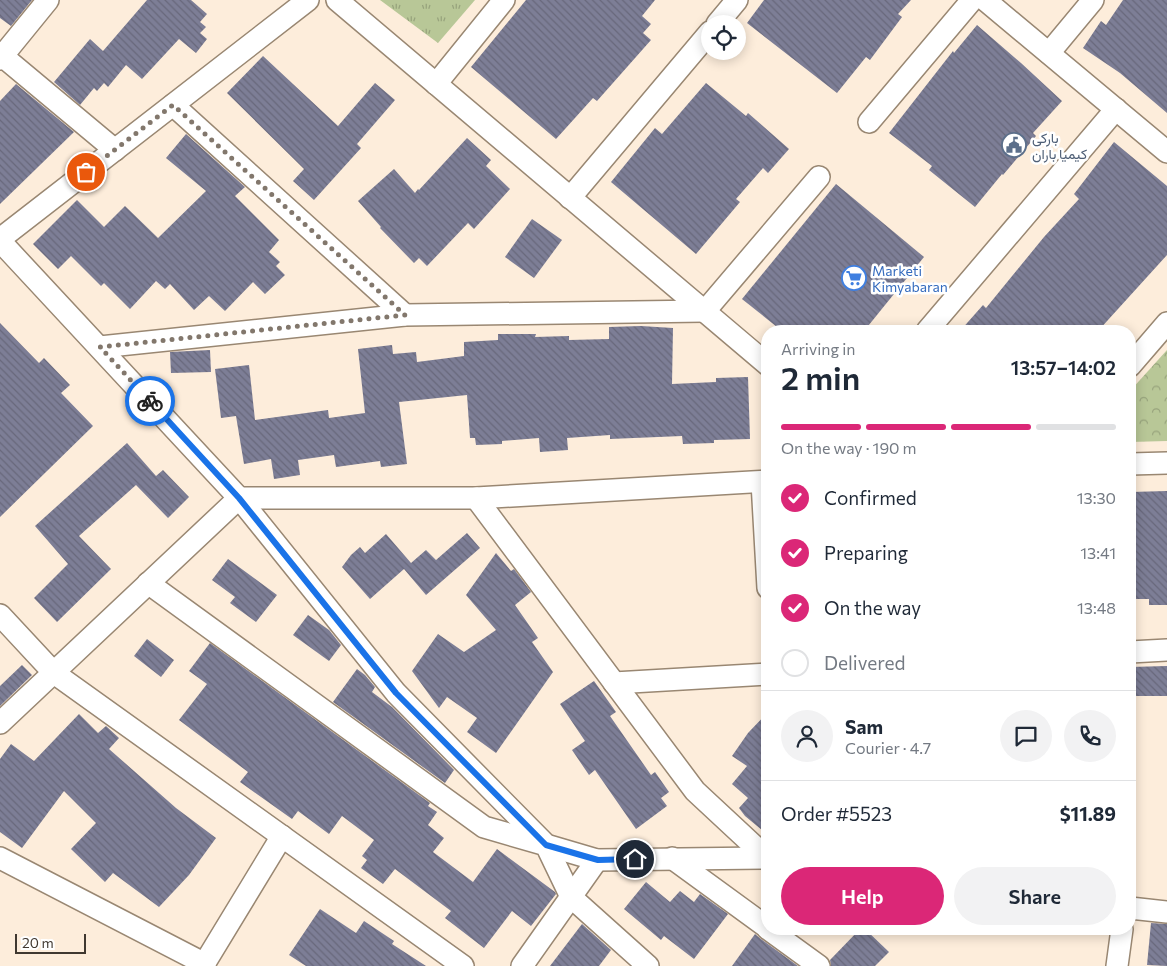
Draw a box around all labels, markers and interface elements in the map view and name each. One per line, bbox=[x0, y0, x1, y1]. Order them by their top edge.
map controls bbox=[701, 15, 746, 60]
button: locate bbox=[701, 15, 746, 60]
place label: باركى كيميا باران bbox=[1032, 129, 1087, 163]
public building icon: باركى كيميا باران bbox=[1001, 132, 1027, 158]
pin bbox=[65, 151, 107, 193]
icon: bag bbox=[72, 158, 100, 186]
place label: Marketi Kimyabaran bbox=[872, 262, 948, 295]
supermarket icon: Marketi Kimyabaran bbox=[841, 265, 867, 291]
text: Arriving in bbox=[781, 339, 855, 358]
text: 13:57–14:02 bbox=[1011, 356, 1116, 379]
text: 2 min bbox=[781, 357, 860, 397]
courier bbox=[125, 376, 175, 426]
icon: bike bbox=[136, 387, 164, 415]
text: On the way · 190 m bbox=[781, 438, 917, 457]
icon: check bbox=[781, 484, 809, 512]
text: Confirmed bbox=[824, 486, 917, 509]
text: 13:30 bbox=[1077, 488, 1116, 507]
icon: check bbox=[781, 539, 809, 567]
text: Preparing bbox=[824, 541, 908, 564]
text: 13:41 bbox=[1080, 543, 1116, 562]
icon: check bbox=[781, 594, 809, 622]
text: On the way bbox=[824, 596, 921, 619]
text: 13:48 bbox=[1077, 598, 1116, 617]
text: Delivered bbox=[824, 651, 905, 674]
button: person bbox=[781, 710, 833, 762]
button: chat bbox=[1000, 710, 1052, 762]
button: phone bbox=[1064, 710, 1116, 762]
text: Sam bbox=[845, 715, 883, 738]
text: Courier · 4.7 bbox=[845, 738, 931, 757]
text: Order #5523 bbox=[781, 802, 892, 825]
text: $11.89 bbox=[1060, 802, 1116, 825]
pin bbox=[614, 838, 656, 880]
icon: home bbox=[621, 845, 649, 873]
button: Help bbox=[781, 867, 944, 925]
button: Share bbox=[954, 867, 1116, 925]
scale bar bbox=[15, 931, 86, 954]
text: 20 m bbox=[22, 934, 54, 951]

